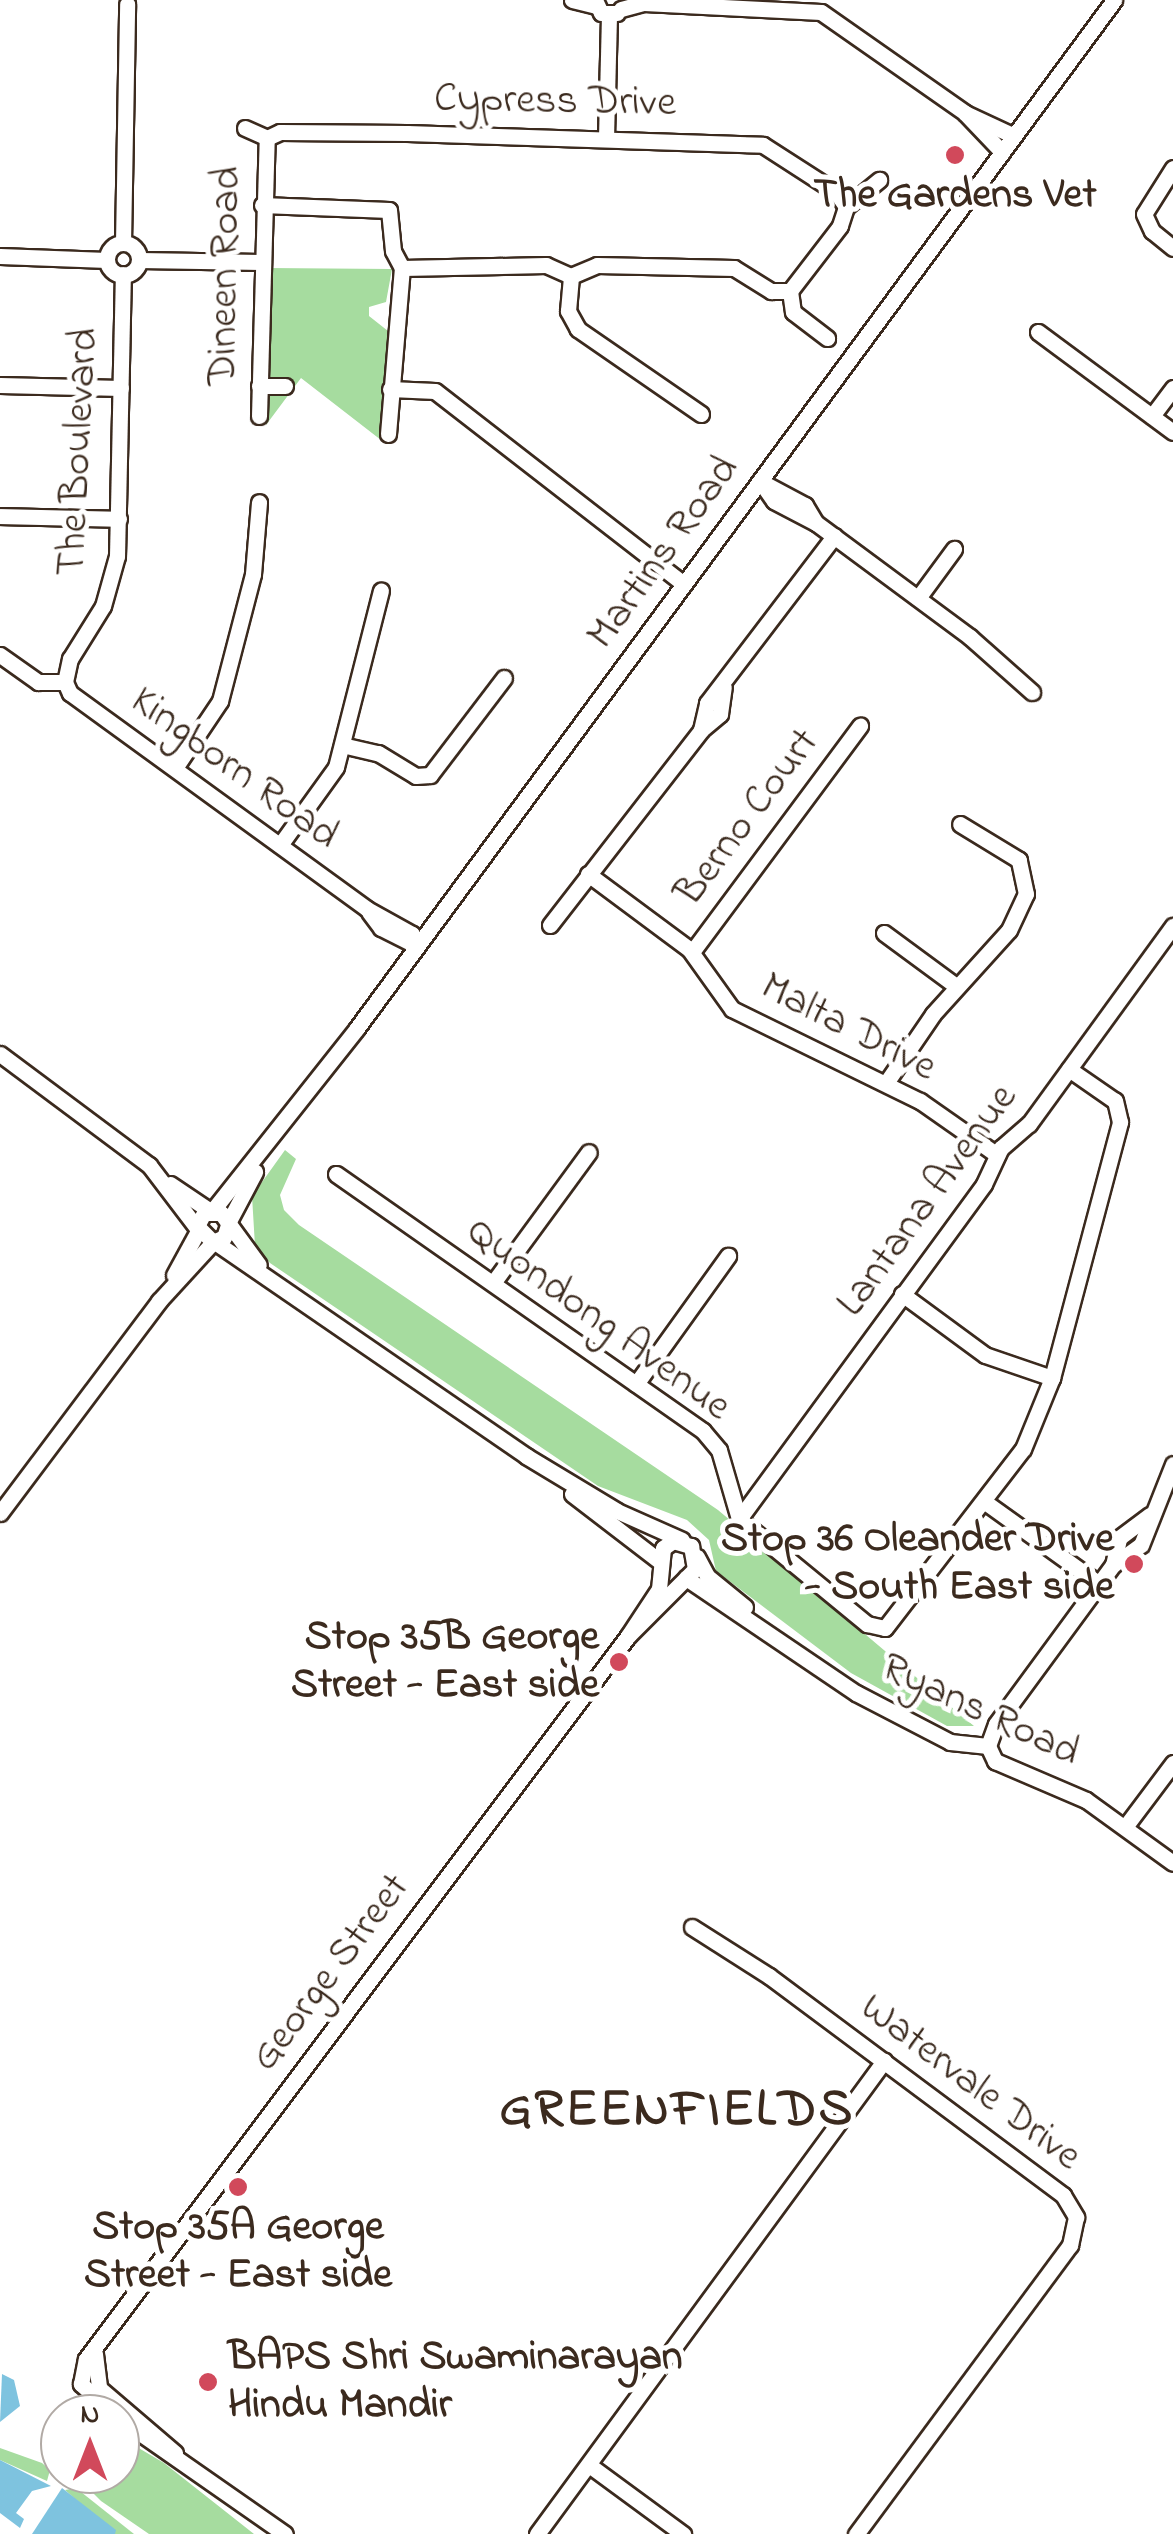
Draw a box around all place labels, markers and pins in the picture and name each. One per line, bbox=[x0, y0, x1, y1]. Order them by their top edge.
marker: The Gardens Vet bbox=[944, 144, 966, 166]
place label: The Gardens Vet bbox=[813, 171, 1097, 221]
place label: Stop 36 Oleander Drive - South East side bbox=[721, 1515, 1114, 1614]
marker: Stop 36 Oleander Drive - South East side bbox=[1123, 1553, 1145, 1575]
place label: Stop 35B George Street - East side bbox=[291, 1613, 599, 1712]
marker: Stop 35B George Street - East side bbox=[608, 1651, 630, 1673]
marker: Stop 35A George Street - East side bbox=[227, 2176, 249, 2198]
place label: Stop 35A George Street - East side bbox=[84, 2203, 392, 2302]
place label: BAPS Shri Swaminarayan Hindu Mandir bbox=[228, 2333, 683, 2432]
marker: BAPS Shri Swaminarayan Hindu Mandir bbox=[197, 2371, 219, 2393]

